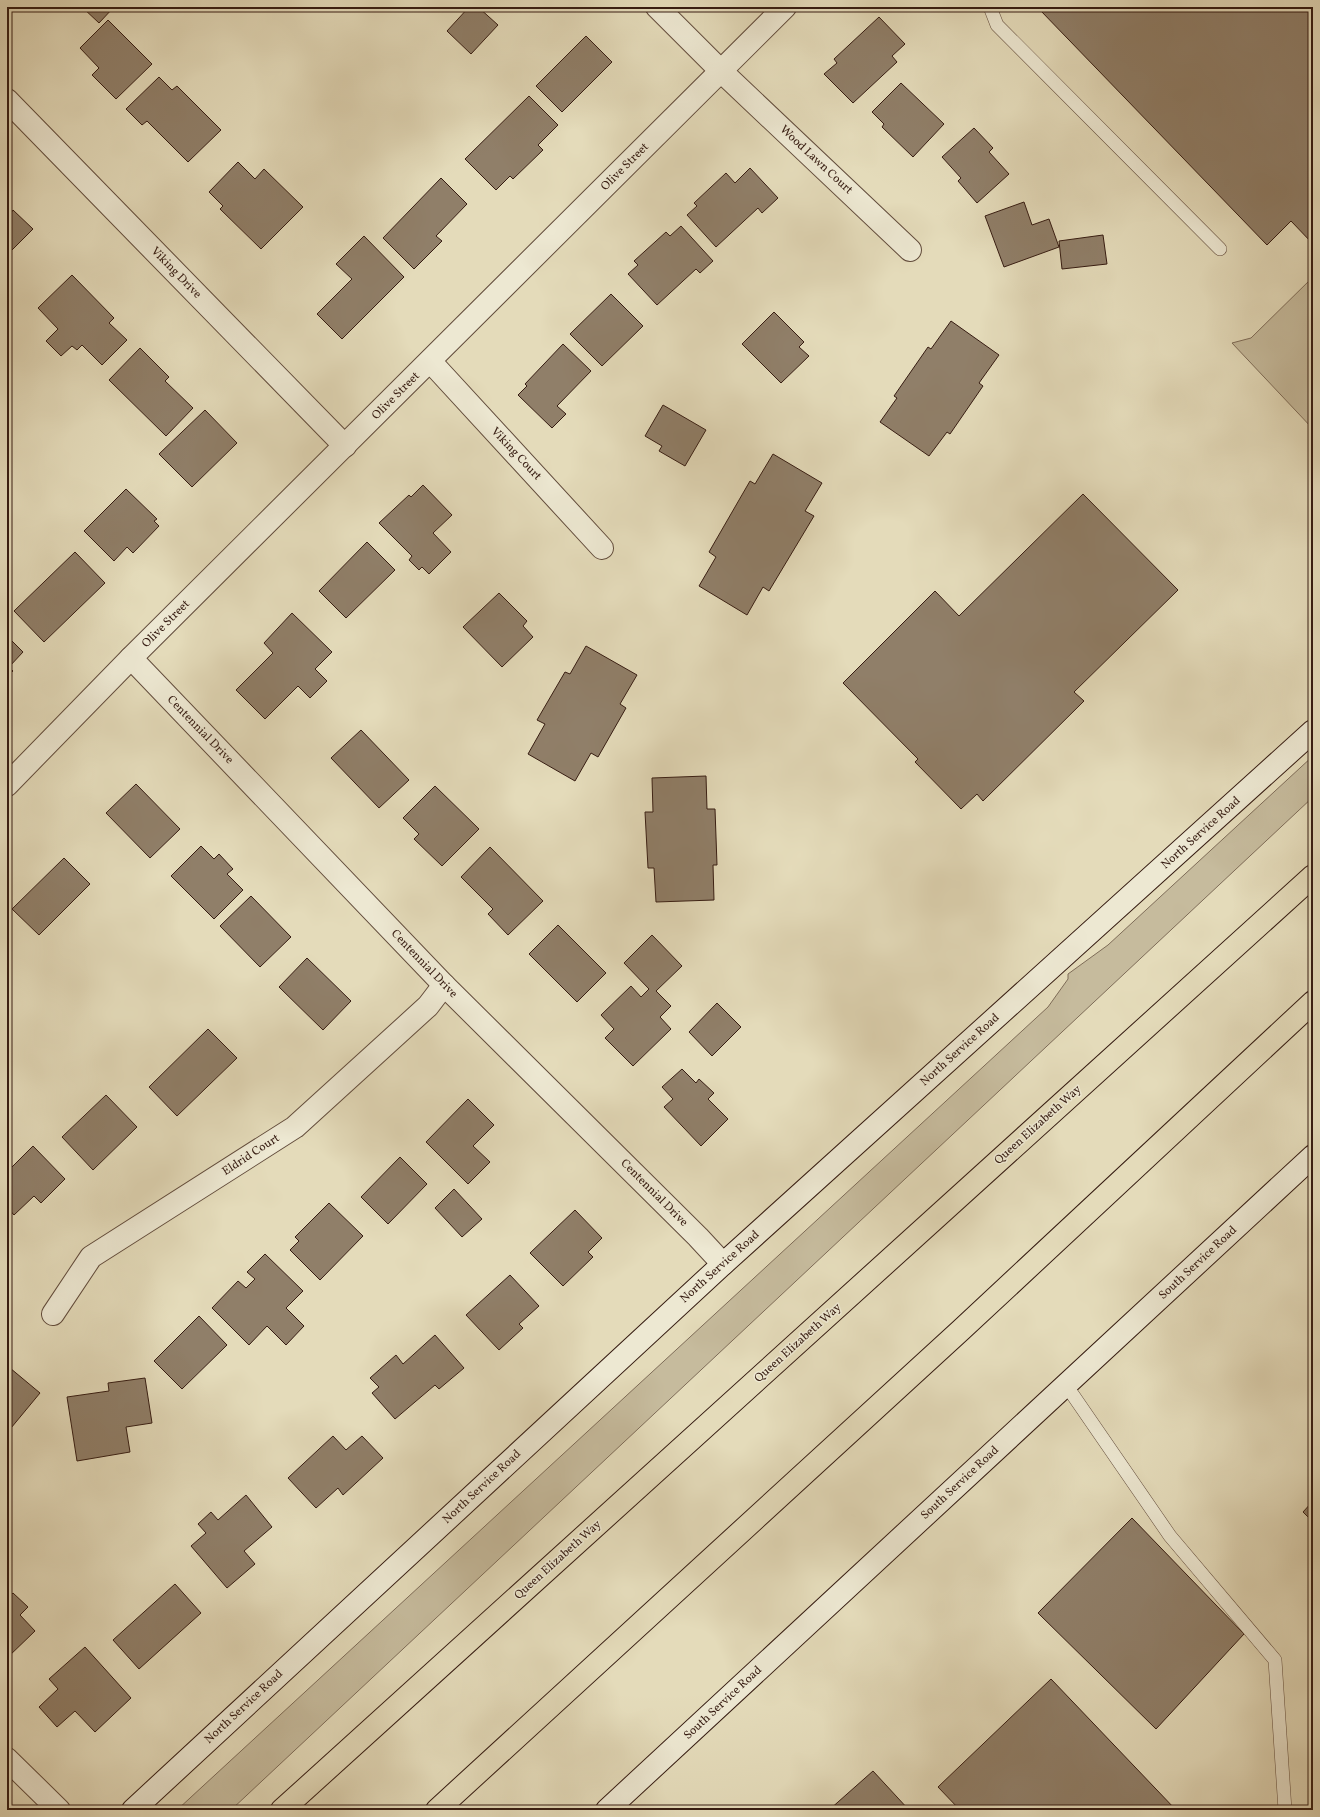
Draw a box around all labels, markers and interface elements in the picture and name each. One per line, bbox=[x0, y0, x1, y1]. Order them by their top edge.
street label: Wood Lawn Court bbox=[776, 122, 856, 198]
street label: Olive Street bbox=[598, 140, 652, 194]
street label: Viking Drive bbox=[147, 244, 205, 303]
street label: Olive Street bbox=[369, 369, 423, 423]
street label: Viking Court bbox=[487, 424, 545, 484]
street label: Olive Street bbox=[139, 597, 193, 651]
street label: Centennial Drive bbox=[163, 692, 237, 768]
street label: North Service Road bbox=[1158, 793, 1244, 873]
street label: Centennial Drive bbox=[387, 926, 461, 1002]
street label: North Service Road bbox=[917, 1010, 1003, 1090]
street label: Queen Elizabeth Way bbox=[991, 1081, 1085, 1168]
street label: Eldrid Court bbox=[219, 1130, 283, 1180]
street label: Centennial Drive bbox=[617, 1156, 692, 1231]
street label: South Service Road bbox=[1155, 1222, 1241, 1303]
street label: North Service Road bbox=[677, 1227, 763, 1307]
street label: Queen Elizabeth Way bbox=[751, 1299, 845, 1386]
street label: South Service Road bbox=[917, 1442, 1003, 1523]
street label: North Service Road bbox=[439, 1446, 525, 1528]
street label: Queen Elizabeth Way bbox=[511, 1516, 605, 1603]
street label: South Service Road bbox=[680, 1662, 766, 1743]
street label: North Service Road bbox=[201, 1666, 287, 1748]

